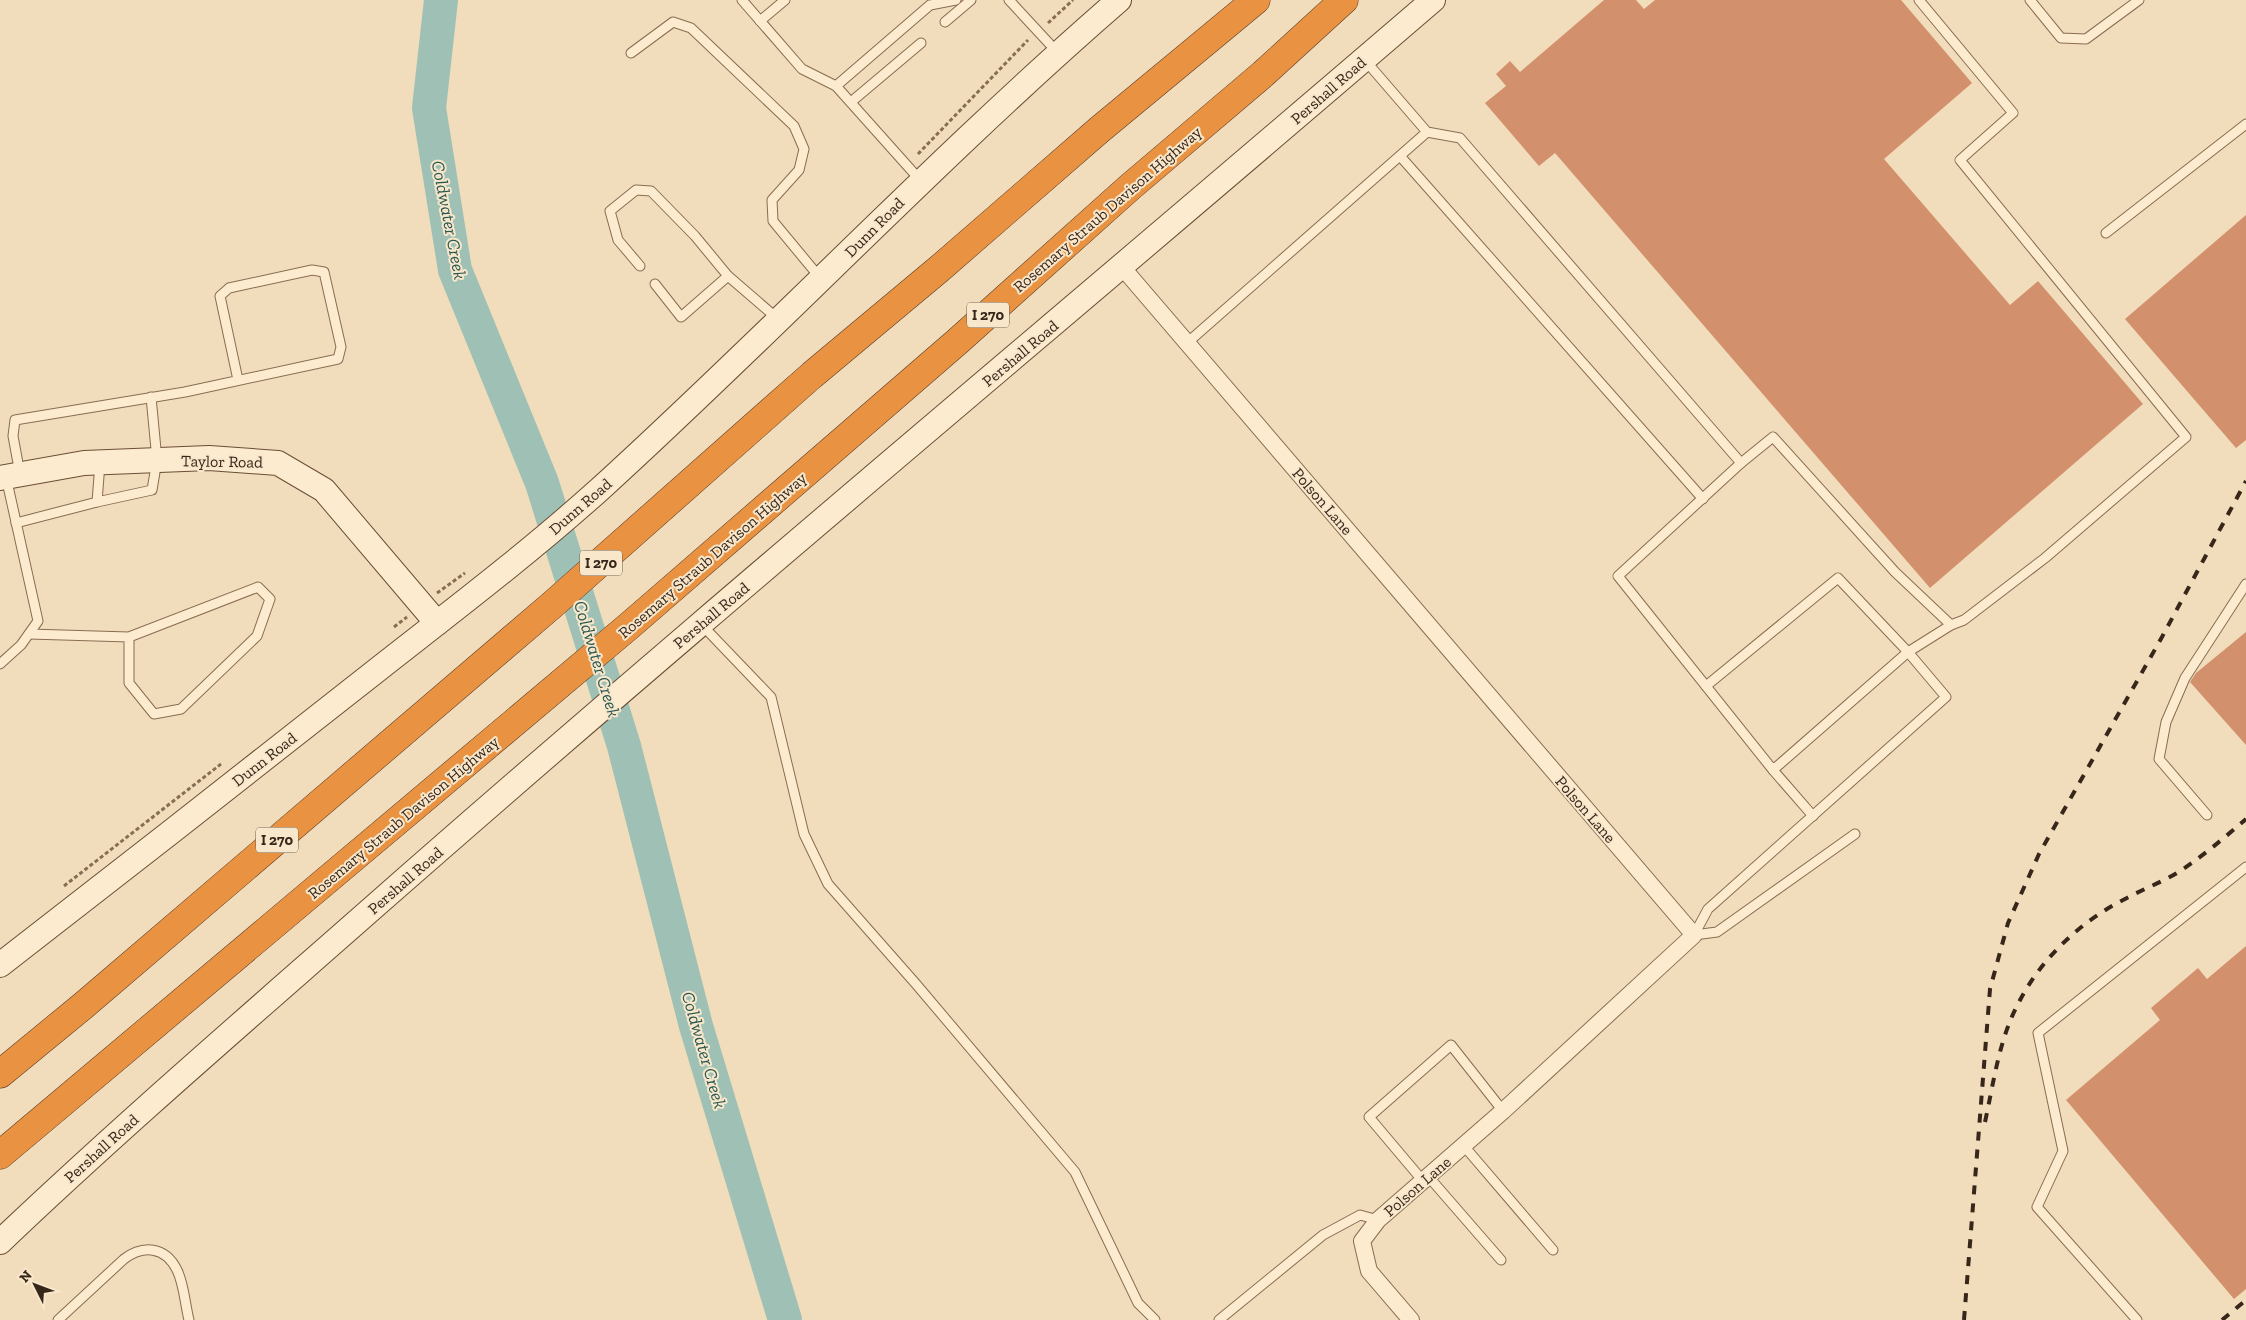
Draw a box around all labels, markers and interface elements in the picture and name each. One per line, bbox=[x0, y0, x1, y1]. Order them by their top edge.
street label: Pershall Road bbox=[1287, 52, 1370, 128]
street label: Rosemary Straub Davison Highway bbox=[1009, 122, 1206, 296]
water label: Coldwater Creek bbox=[427, 159, 471, 281]
street label: Dunn Road bbox=[841, 193, 908, 261]
road number: I 270 bbox=[967, 302, 1009, 328]
street label: Pershall Road bbox=[978, 316, 1062, 391]
street label: Taylor Road bbox=[181, 451, 263, 472]
street label: Polson Lane bbox=[1288, 464, 1357, 539]
street label: Rosemary Straub Davison Highway bbox=[614, 468, 811, 642]
street label: Dunn Road bbox=[545, 474, 616, 539]
road number: I 270 bbox=[580, 550, 622, 576]
street label: Pershall Road bbox=[669, 578, 753, 653]
water label: Coldwater Creek bbox=[569, 598, 625, 720]
street label: Dunn Road bbox=[228, 728, 301, 790]
street label: Rosemary Straub Davison Highway bbox=[304, 731, 503, 903]
street label: Polson Lane bbox=[1551, 772, 1620, 847]
road number: I 270 bbox=[256, 828, 298, 852]
street label: Pershall Road bbox=[364, 842, 447, 918]
water label: Coldwater Creek bbox=[677, 989, 731, 1111]
street label: Pershall Road bbox=[60, 1110, 143, 1187]
street label: Polson Lane bbox=[1380, 1152, 1455, 1221]
north arrow bbox=[10, 1260, 60, 1310]
text: N bbox=[16, 1267, 36, 1286]

